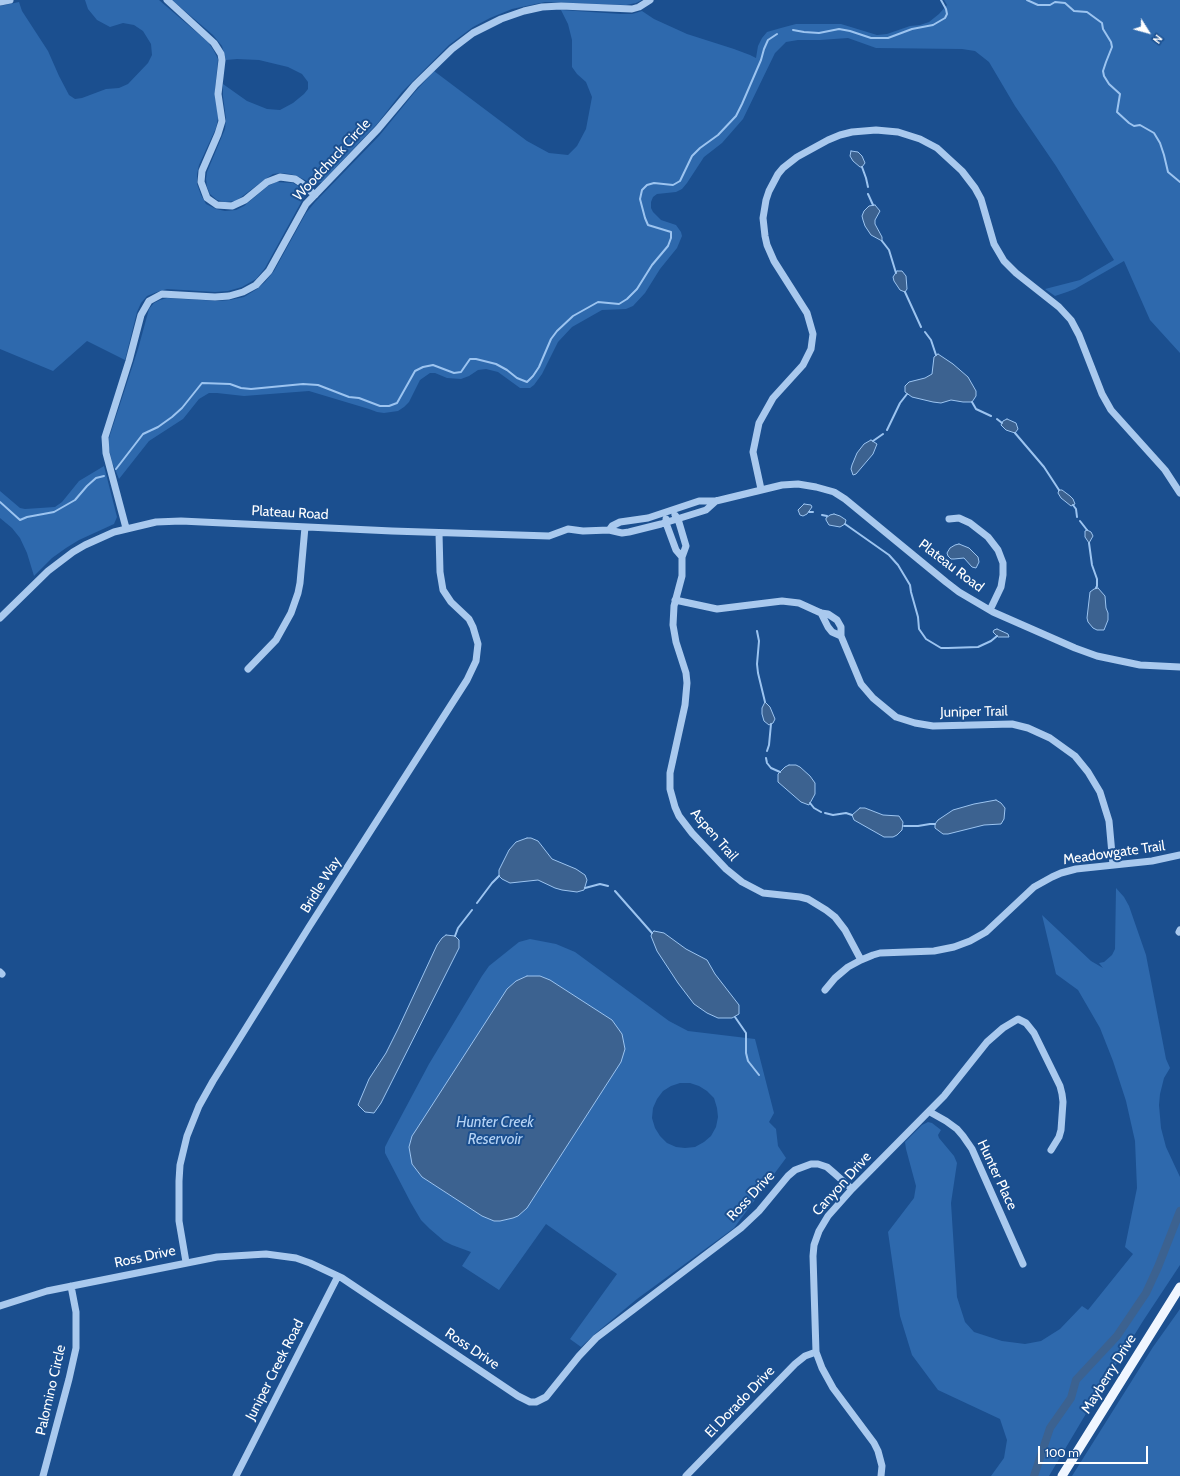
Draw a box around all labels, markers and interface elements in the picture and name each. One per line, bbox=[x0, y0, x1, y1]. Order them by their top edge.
north arrow bbox=[1128, 12, 1168, 52]
text: N bbox=[1150, 32, 1166, 47]
street label: Woodchuck Circle bbox=[290, 116, 374, 204]
street label: Plateau Road bbox=[251, 503, 329, 523]
street label: Plateau Road bbox=[915, 536, 987, 596]
street label: Juniper Trail bbox=[940, 703, 1008, 721]
street label: Aspen Trail bbox=[687, 805, 741, 865]
street label: Meadowgate Trail bbox=[1062, 838, 1166, 868]
street label: Bridle Way bbox=[297, 854, 345, 916]
water label: Hunter Creek Reservoir bbox=[456, 1114, 534, 1149]
street label: Hunter Place bbox=[973, 1137, 1021, 1213]
street label: Canyon Drive bbox=[809, 1149, 875, 1219]
street label: Ross Drive bbox=[724, 1168, 778, 1224]
street label: Ross Drive bbox=[113, 1242, 177, 1272]
street label: Juniper Creek Road bbox=[242, 1317, 308, 1423]
street label: Ross Drive bbox=[442, 1325, 502, 1373]
street label: Mayberry Drive bbox=[1078, 1331, 1140, 1417]
street label: Palomino Circle bbox=[32, 1343, 70, 1437]
street label: El Dorado Drive bbox=[702, 1363, 778, 1441]
scale bar bbox=[1040, 1438, 1150, 1464]
text: 100 m bbox=[1045, 1445, 1079, 1460]

